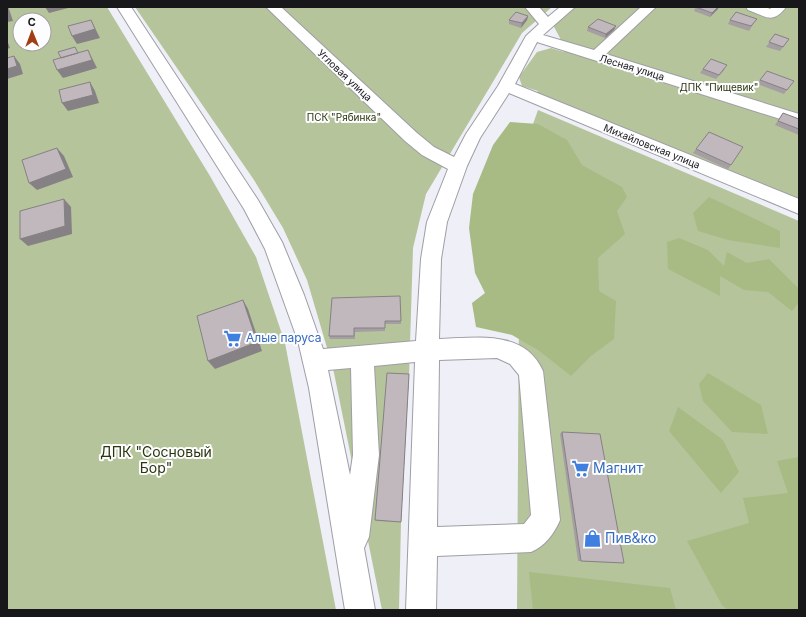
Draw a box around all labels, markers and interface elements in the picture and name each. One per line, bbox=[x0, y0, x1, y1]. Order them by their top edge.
north arrow bbox=[12, 12, 52, 52]
text: С bbox=[28, 15, 36, 29]
street label: Угловая улица bbox=[315, 47, 375, 103]
street label: Лесная улица bbox=[598, 51, 666, 83]
park label: ДПК "Пищевик" bbox=[680, 81, 758, 93]
park label: ПСК "Рябинка" bbox=[307, 111, 381, 123]
street label: Михайловская улица bbox=[602, 121, 702, 171]
supermarket icon: Алые паруса bbox=[223, 328, 243, 348]
place label: Алые паруса bbox=[246, 330, 322, 345]
park label: ДПК "Сосновый Бор" bbox=[100, 443, 212, 476]
supermarket icon: Магнит bbox=[570, 458, 590, 478]
place label: Магнит bbox=[593, 459, 643, 476]
shop icon: Пив&ко bbox=[582, 528, 602, 548]
place label: Пив&ко bbox=[605, 529, 656, 546]

